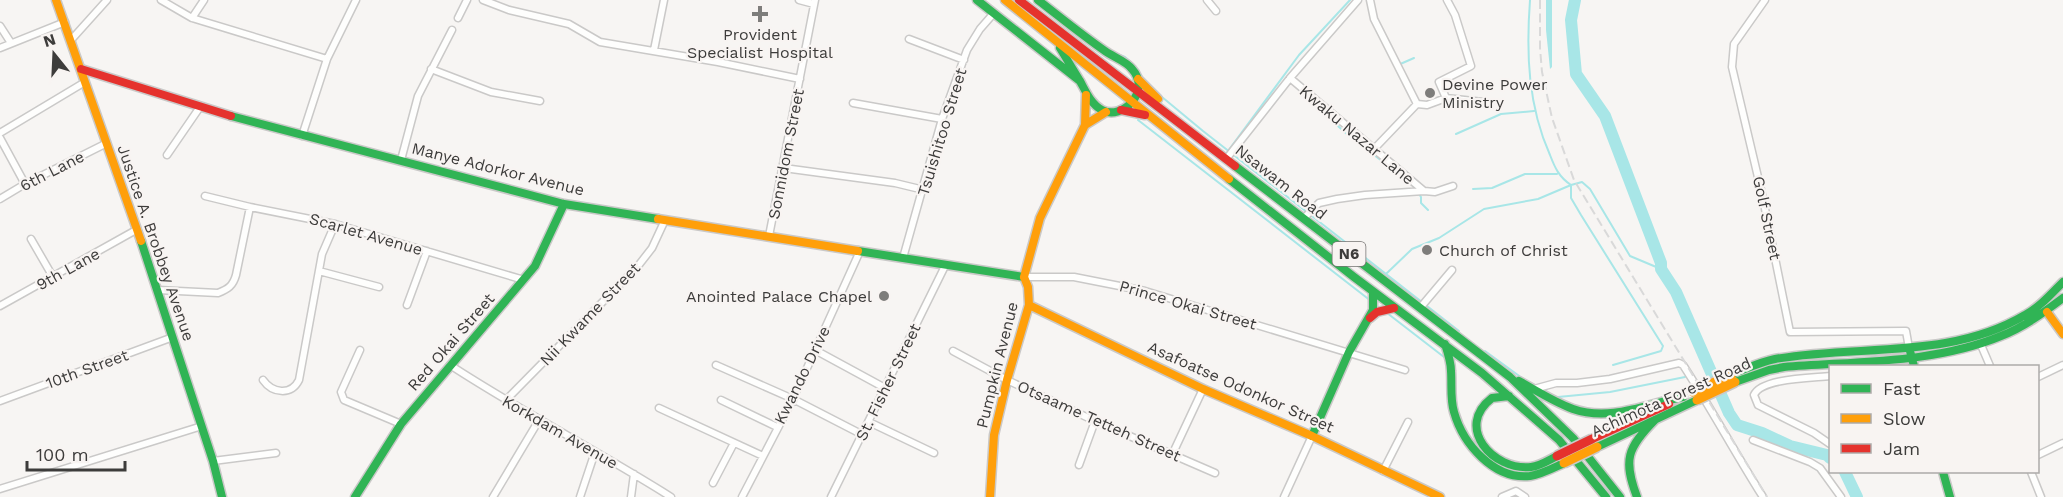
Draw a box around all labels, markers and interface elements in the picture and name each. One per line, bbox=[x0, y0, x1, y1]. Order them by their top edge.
marker: Provident Specialist Hospital bbox=[751, 5, 769, 23]
north arrow bbox=[24, 24, 84, 84]
place label: Provident Specialist Hospital bbox=[687, 25, 833, 62]
text: N bbox=[41, 29, 58, 51]
street label: Tsuishitoo Street bbox=[913, 65, 971, 198]
place label: Devine Power Ministry bbox=[1442, 75, 1548, 112]
street label: Kwaku Nazar Lane bbox=[1296, 81, 1418, 189]
marker: Devine Power Ministry bbox=[1423, 86, 1437, 100]
street label: Sonnidom Street bbox=[764, 87, 808, 221]
street label: Manye Adorkor Avenue bbox=[410, 138, 586, 200]
street label: Nsawam Road bbox=[1231, 140, 1331, 224]
street label: Justice A. Brobbey Avenue bbox=[113, 142, 199, 344]
street label: 6th Lane bbox=[17, 147, 87, 195]
street label: Golf Street bbox=[1749, 174, 1785, 262]
street label: Scarlet Avenue bbox=[307, 209, 425, 259]
place label: Church of Christ bbox=[1439, 241, 1568, 260]
road number: N6 bbox=[1332, 242, 1366, 266]
marker: Church of Christ bbox=[1420, 243, 1434, 257]
street label: 9th Lane bbox=[33, 244, 103, 294]
street label: Nii Kwame Street bbox=[536, 258, 644, 369]
street label: Prince Okai Street bbox=[1117, 276, 1259, 334]
place label: Anointed Palace Chapel bbox=[686, 287, 872, 306]
street label: Red Okai Street bbox=[404, 289, 499, 395]
marker: Anointed Palace Chapel bbox=[877, 289, 891, 303]
street label: Pumpkin Avenue bbox=[972, 300, 1022, 430]
street label: St. Fisher Street bbox=[851, 320, 925, 444]
street label: Kwando Drive bbox=[770, 323, 834, 427]
street label: Asafoatse Odonkor Street bbox=[1145, 337, 1337, 437]
street label: 10th Street bbox=[43, 345, 131, 393]
street label: Achimota Forest Road bbox=[1588, 353, 1754, 441]
legend bbox=[1829, 365, 2039, 473]
street label: Otsaame Tetteh Street bbox=[1014, 376, 1184, 466]
text: Fast bbox=[1883, 378, 1921, 399]
street label: Korkdam Avenue bbox=[499, 391, 621, 473]
text: Slow bbox=[1883, 408, 1926, 429]
scale bar bbox=[27, 434, 124, 472]
text: Jam bbox=[1883, 438, 1920, 459]
text: 100 m bbox=[36, 444, 89, 465]

